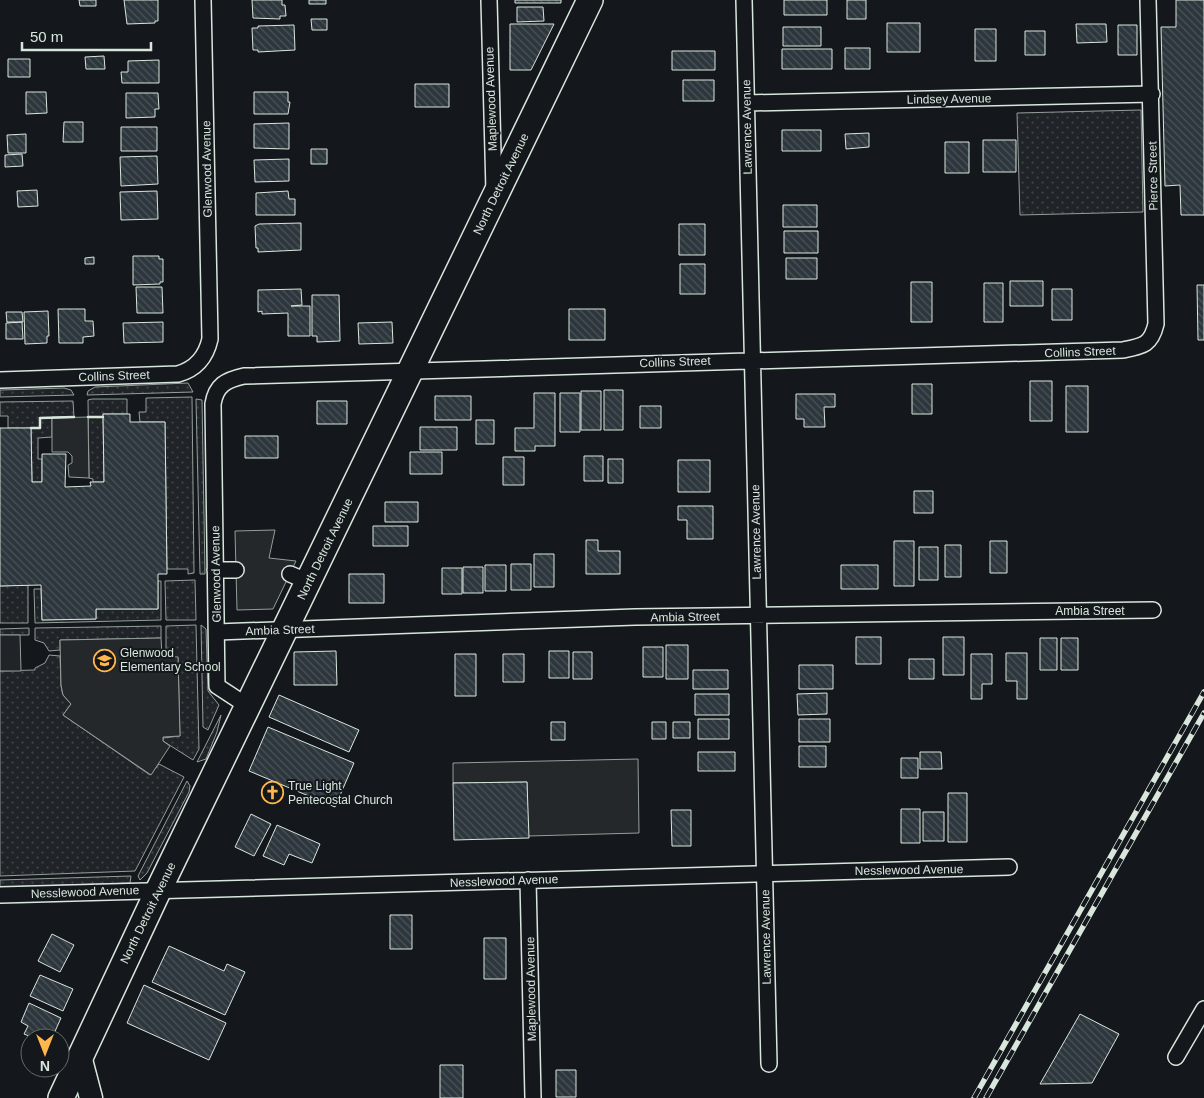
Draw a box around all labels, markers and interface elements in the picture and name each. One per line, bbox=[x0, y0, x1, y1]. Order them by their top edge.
scale bar bbox=[22, 20, 151, 52]
text: 50 m bbox=[30, 28, 63, 45]
street label: Maplewood Avenue bbox=[482, 46, 500, 151]
street label: Lawrence Avenue bbox=[739, 79, 755, 175]
street label: Lindsey Avenue bbox=[907, 91, 992, 107]
street label: Glenwood Avenue bbox=[199, 120, 215, 218]
street label: North Detroit Avenue bbox=[470, 131, 532, 237]
street label: Pierce Street bbox=[1145, 141, 1161, 211]
street label: Collins Street bbox=[1044, 344, 1117, 360]
street label: Collins Street bbox=[639, 354, 712, 370]
street label: Collins Street bbox=[78, 368, 151, 384]
street label: Lawrence Avenue bbox=[748, 484, 764, 580]
street label: North Detroit Avenue bbox=[294, 496, 356, 602]
street label: Glenwood Avenue bbox=[208, 525, 224, 623]
street label: Ambia Street bbox=[1055, 604, 1125, 618]
street label: Ambia Street bbox=[650, 609, 720, 625]
street label: Ambia Street bbox=[245, 622, 316, 638]
place label: Glenwood Elementary School bbox=[120, 646, 221, 674]
school or university icon: Glenwood Elementary School bbox=[92, 648, 116, 672]
place label: True Light Pentecostal Church bbox=[288, 779, 393, 807]
church icon: True Light Pentecostal Church bbox=[260, 781, 284, 805]
street label: North Detroit Avenue bbox=[117, 860, 179, 966]
street label: Nesslewood Avenue bbox=[855, 862, 964, 878]
street label: Nesslewood Avenue bbox=[450, 872, 559, 890]
street label: Nesslewood Avenue bbox=[31, 883, 140, 901]
street label: Lawrence Avenue bbox=[758, 889, 774, 985]
street label: Maplewood Avenue bbox=[523, 936, 539, 1041]
north arrow bbox=[20, 1028, 70, 1078]
text: N bbox=[40, 1058, 50, 1074]

